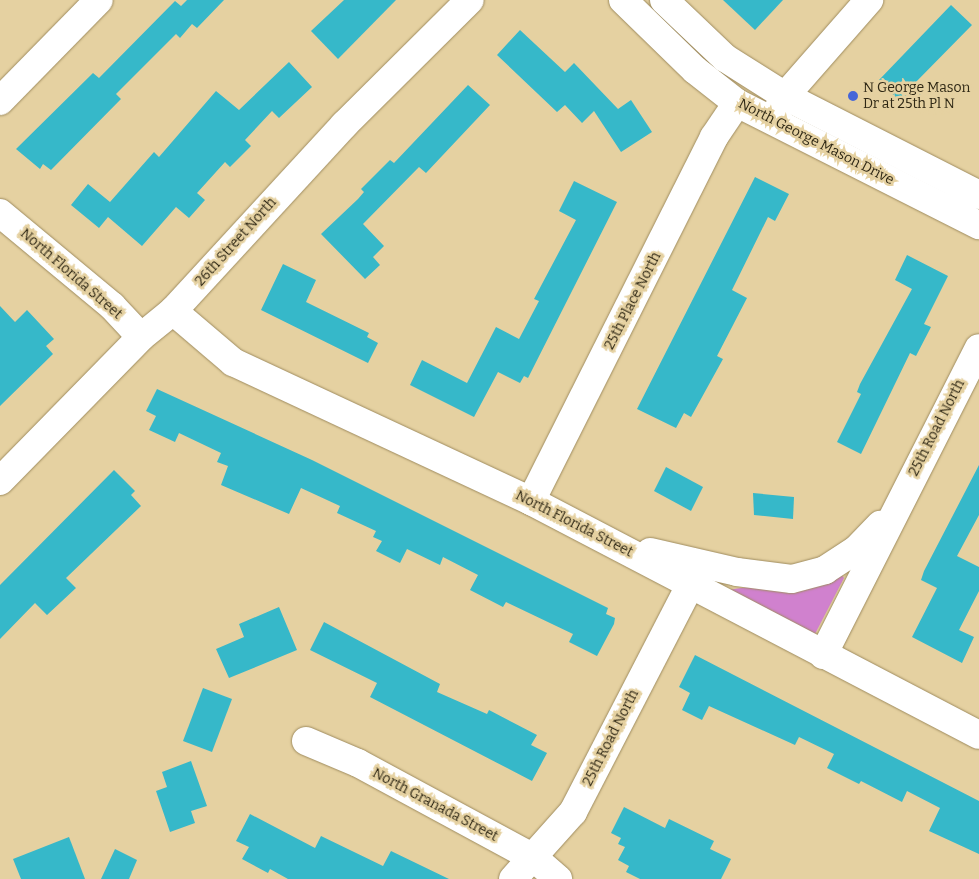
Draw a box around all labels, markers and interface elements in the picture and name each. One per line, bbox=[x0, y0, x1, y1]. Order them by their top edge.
place label: N George Mason Dr at 25th Pl N bbox=[863, 80, 970, 112]
marker: N George Mason Dr at 25th Pl N bbox=[847, 90, 859, 102]
street label: North George Mason Drive bbox=[735, 95, 897, 189]
street label: 26th Street North bbox=[192, 194, 280, 290]
street label: North Florida Street bbox=[17, 225, 125, 323]
street label: 25th Place North bbox=[601, 249, 665, 353]
street label: 25th Road North bbox=[905, 377, 969, 479]
street label: North Florida Street bbox=[512, 487, 636, 561]
street label: 25th Road North bbox=[579, 687, 643, 789]
street label: North Granada Street bbox=[369, 765, 501, 845]

